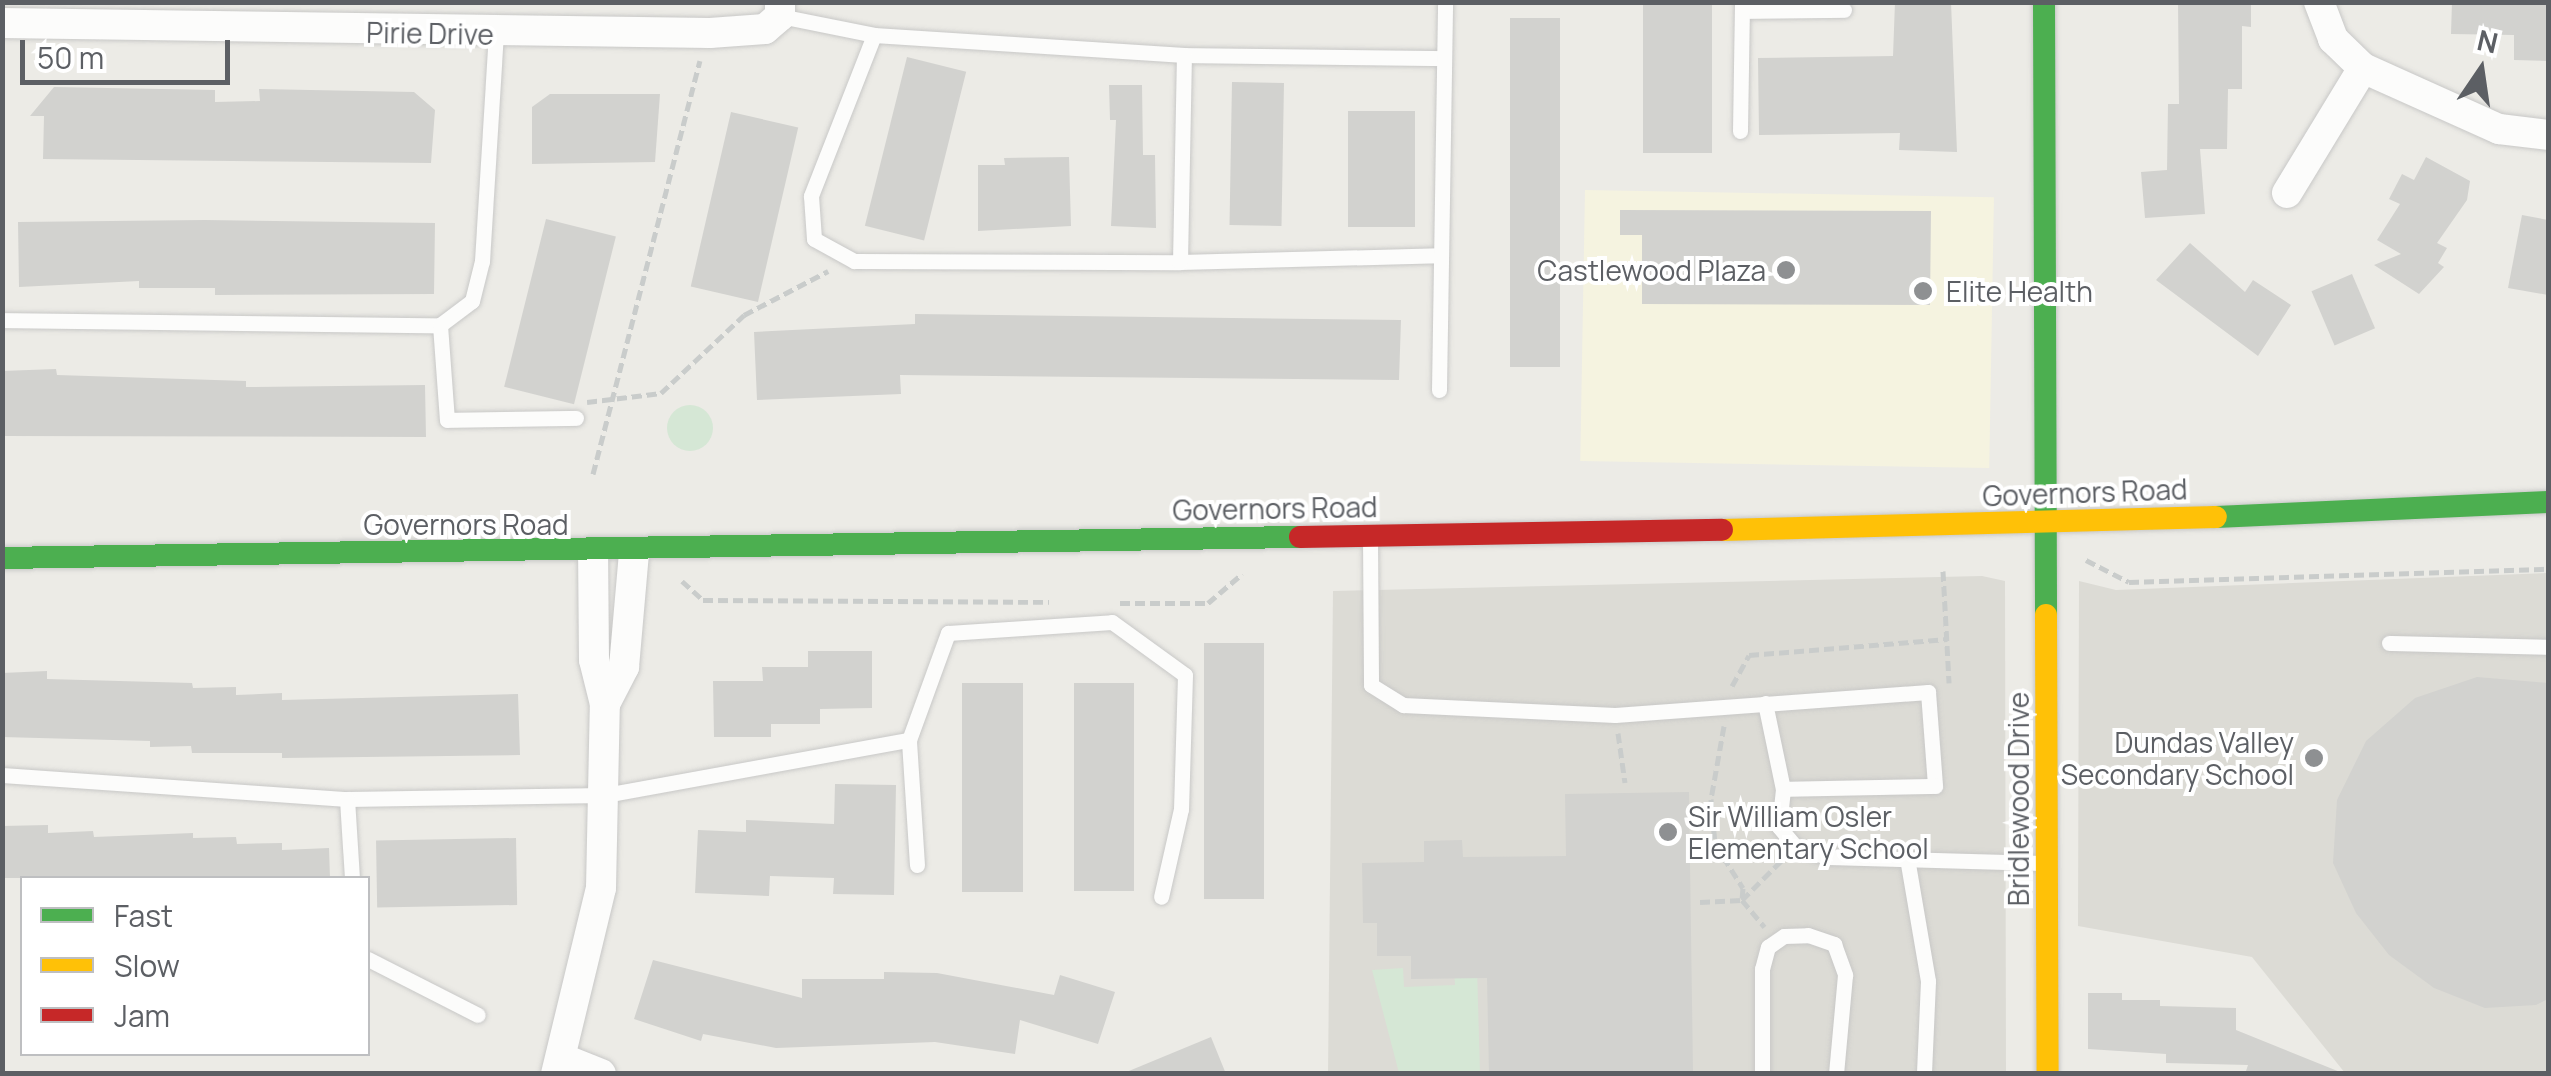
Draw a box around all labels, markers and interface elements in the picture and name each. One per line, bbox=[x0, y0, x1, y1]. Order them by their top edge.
street label: Pirie Drive bbox=[366, 15, 494, 51]
scale bar bbox=[25, 20, 235, 82]
north arrow bbox=[2431, 20, 2531, 120]
text: N bbox=[2474, 20, 2502, 62]
text: 50 m bbox=[37, 37, 104, 78]
place label: Castlewood Plaza bbox=[1537, 253, 1766, 287]
marker: Castlewood Plaza bbox=[1775, 259, 1797, 281]
place label: Elite Health bbox=[1946, 274, 2093, 308]
marker: Elite Health bbox=[1910, 278, 1936, 304]
street label: Governors Road bbox=[1982, 472, 2188, 512]
street label: Governors Road bbox=[1172, 489, 1378, 527]
street label: Governors Road bbox=[363, 507, 569, 541]
street label: Bridlewood Drive bbox=[2001, 692, 2035, 906]
place label: Dundas Valley Secondary School bbox=[2061, 725, 2294, 791]
marker: Dundas Valley Secondary School bbox=[2303, 747, 2325, 769]
place label: Sir William Osler Elementary School bbox=[1688, 799, 1929, 865]
marker: Sir William Osler Elementary School bbox=[1657, 821, 1679, 843]
legend bbox=[20, 876, 370, 1056]
text: Fast bbox=[114, 895, 173, 936]
text: Slow bbox=[114, 945, 180, 986]
text: Jam bbox=[114, 995, 170, 1036]

